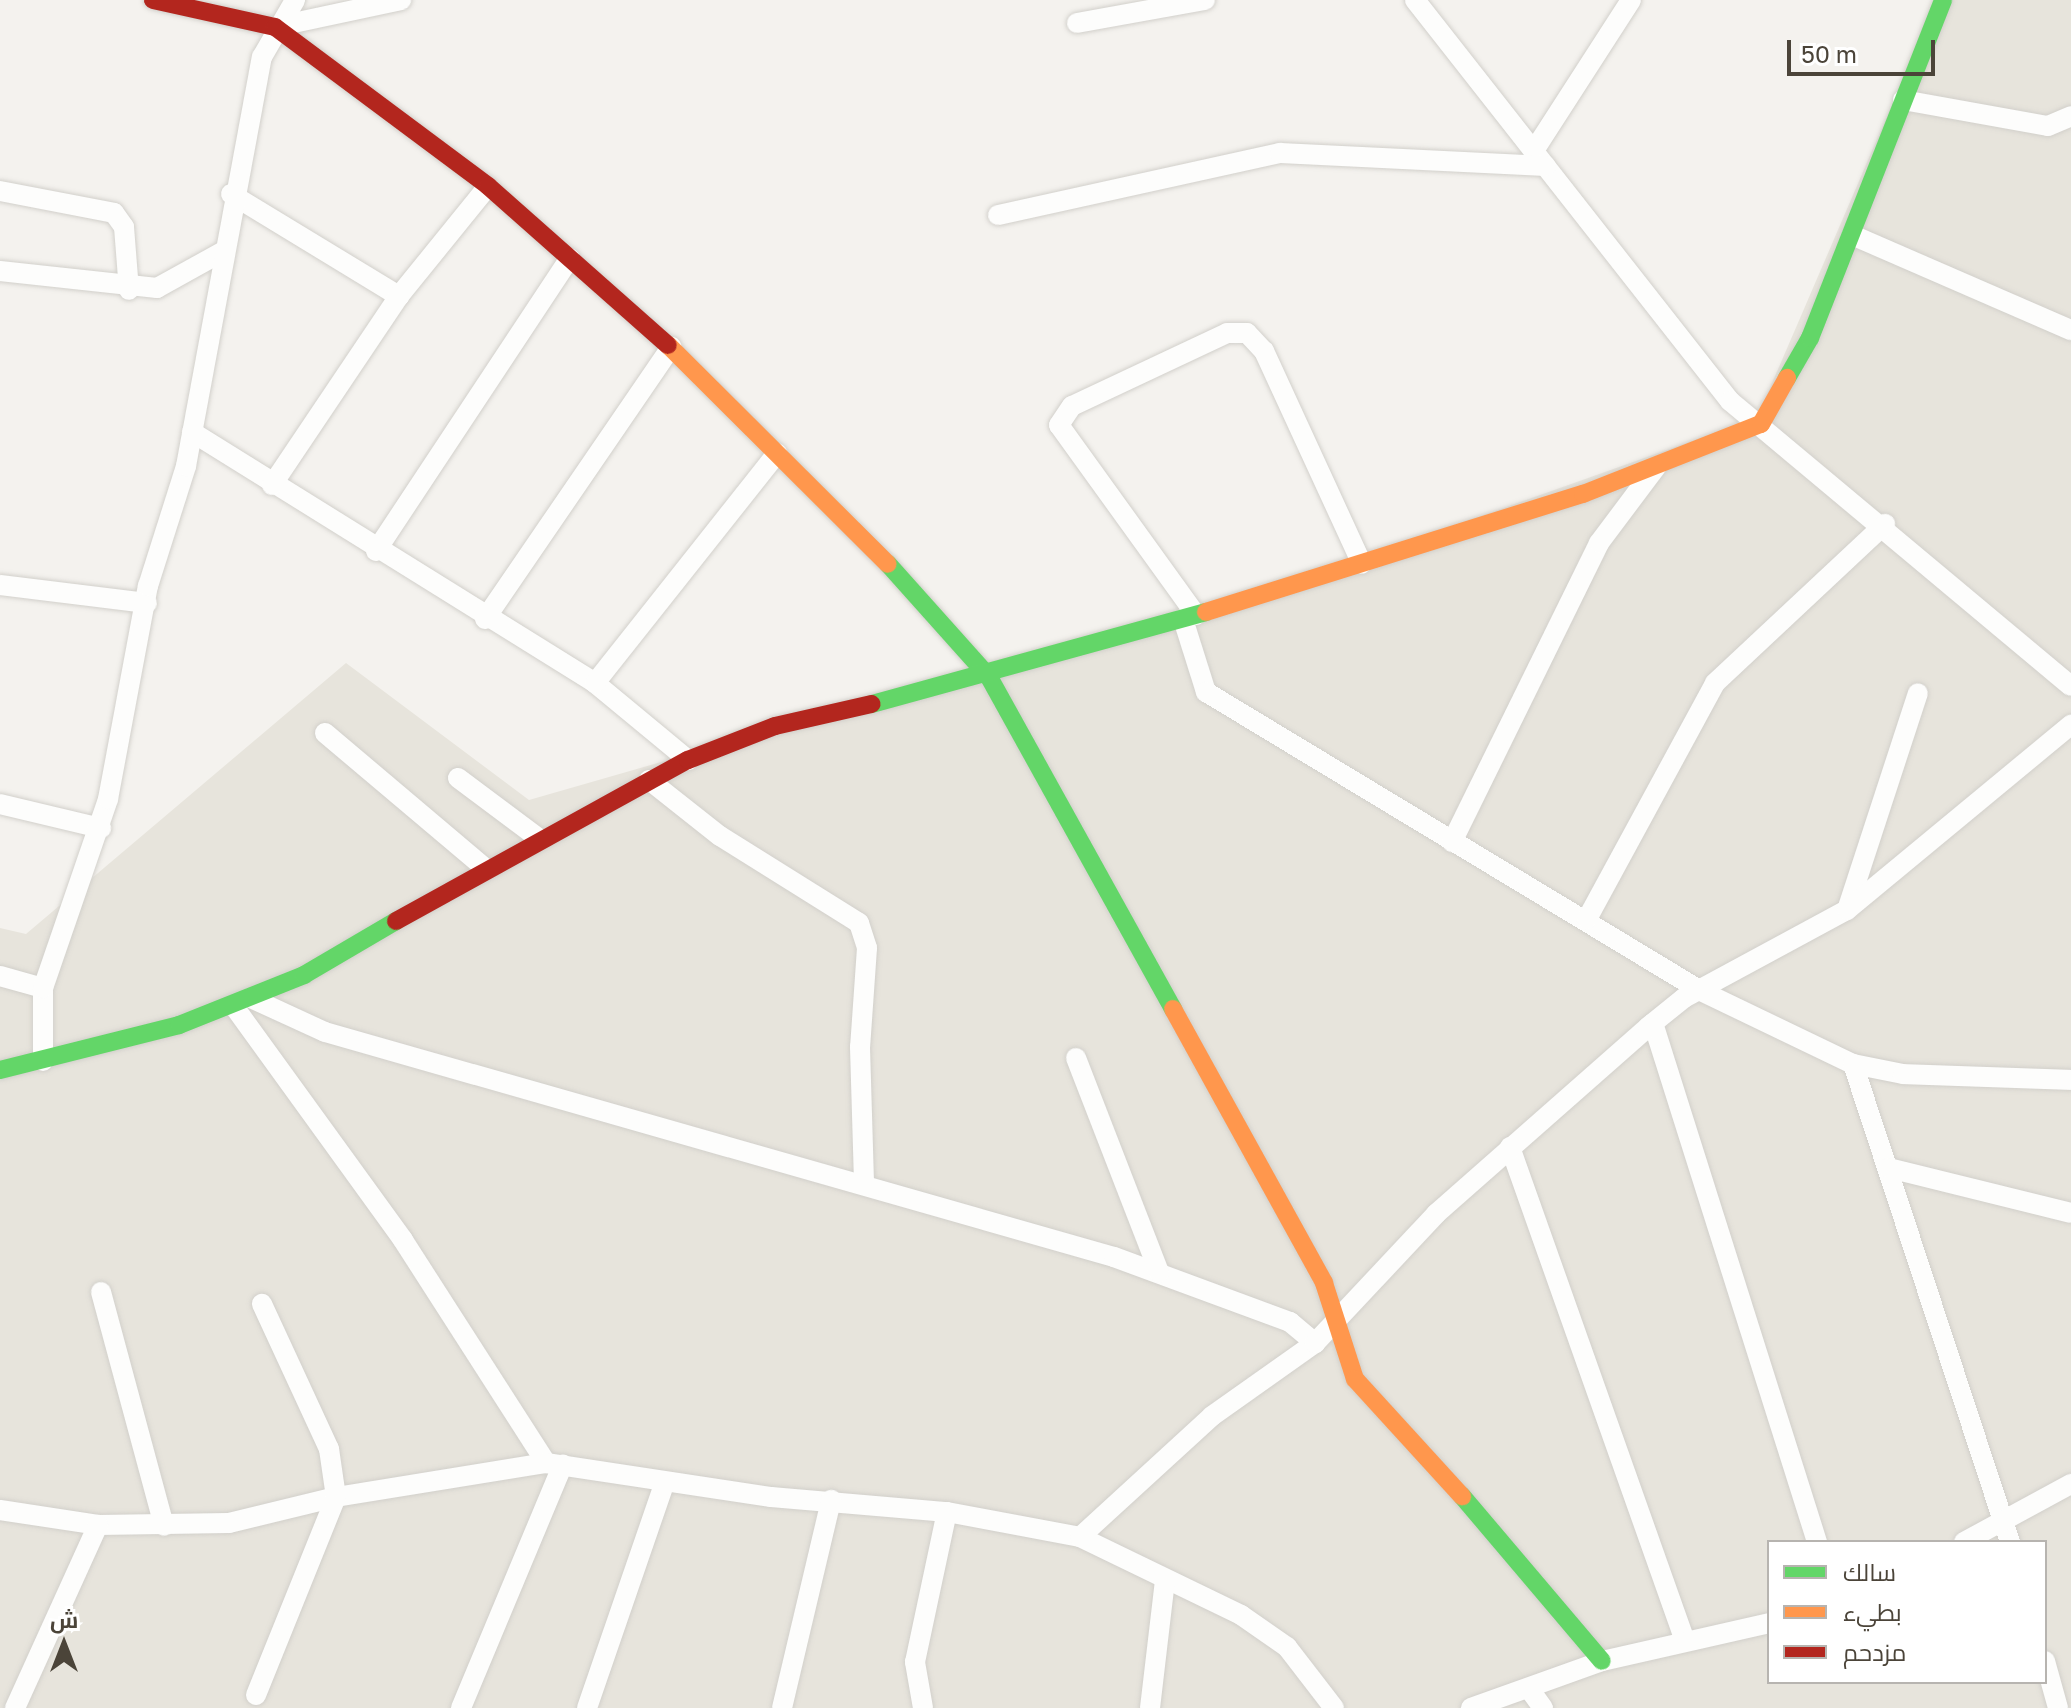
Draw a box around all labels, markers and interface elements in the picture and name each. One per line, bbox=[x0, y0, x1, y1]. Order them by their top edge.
scale bar bbox=[1791, 24, 1939, 74]
text: 50 m bbox=[1801, 39, 1857, 68]
legend bbox=[1767, 1540, 2047, 1684]
text: سالك bbox=[1843, 1557, 1896, 1586]
text: بطيء bbox=[1843, 1597, 1902, 1626]
north arrow bbox=[24, 1604, 104, 1684]
text: ش bbox=[50, 1606, 78, 1633]
text: مزدحم bbox=[1843, 1637, 1906, 1666]

